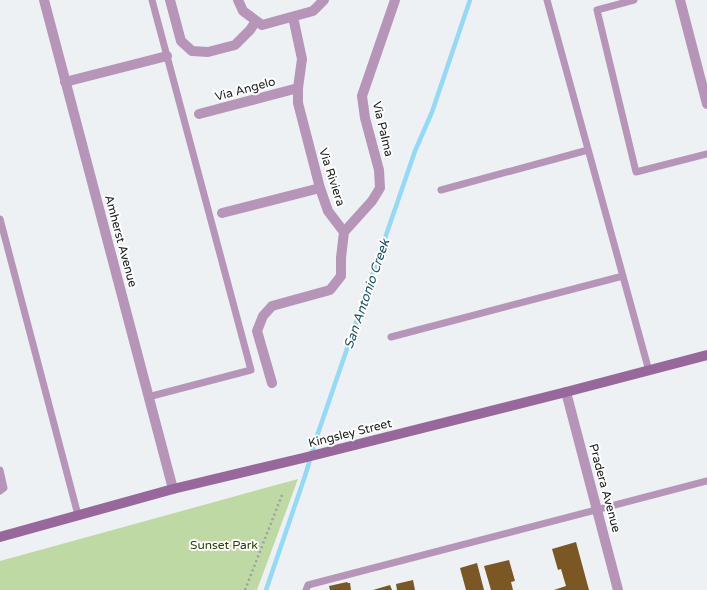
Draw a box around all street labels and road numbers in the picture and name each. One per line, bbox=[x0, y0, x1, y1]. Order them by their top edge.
street label: Via Angelo bbox=[213, 74, 277, 104]
street label: Via Palma bbox=[370, 100, 396, 158]
street label: Via Riviera bbox=[316, 146, 348, 208]
street label: Amherst Avenue bbox=[102, 193, 140, 289]
street label: Kingsley Street bbox=[307, 416, 393, 450]
street label: Pradera Avenue bbox=[586, 442, 624, 534]

